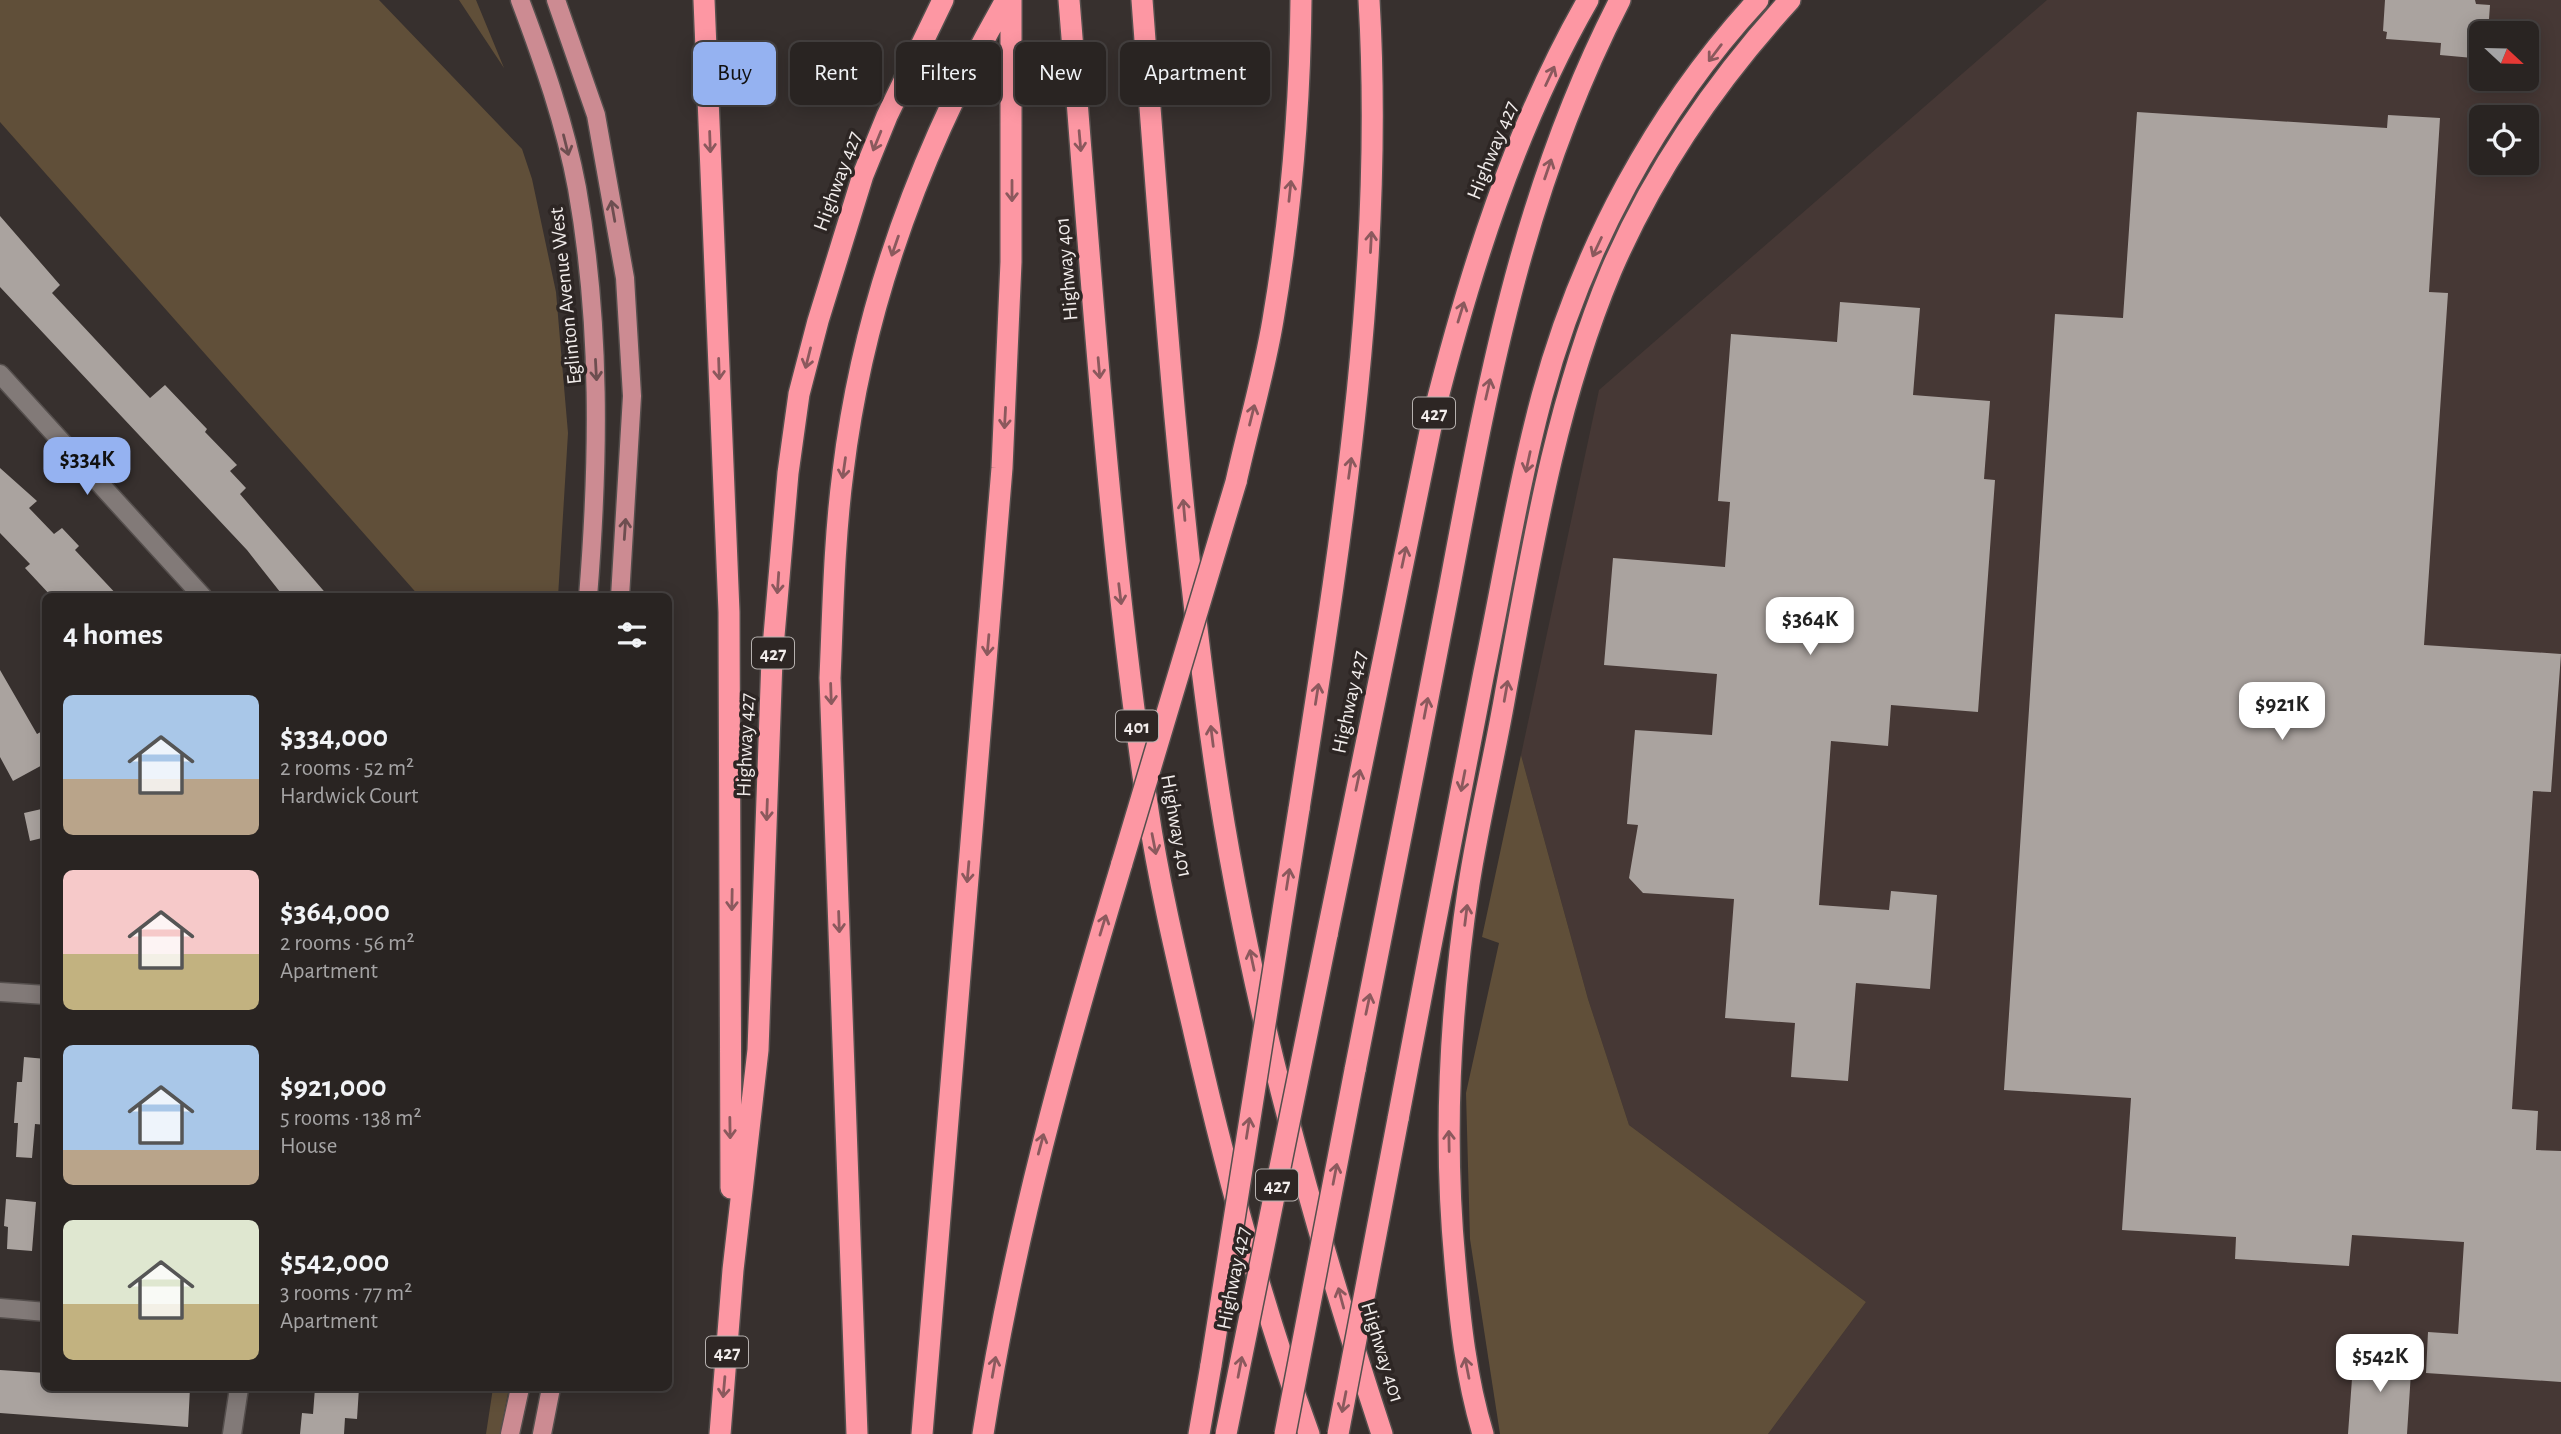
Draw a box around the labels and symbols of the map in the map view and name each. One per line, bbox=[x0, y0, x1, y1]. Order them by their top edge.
north arrow bbox=[2469, 21, 2539, 91]
one-way arrow bbox=[1707, 43, 1722, 61]
one-way arrow bbox=[1544, 66, 1557, 87]
street label: Highway 427 bbox=[1463, 98, 1522, 202]
street label: Highway 427 bbox=[810, 128, 865, 234]
one-way arrow bbox=[1074, 129, 1087, 152]
one-way arrow bbox=[703, 130, 716, 153]
one-way arrow bbox=[869, 130, 882, 151]
one-way arrow bbox=[560, 133, 573, 155]
one-way arrow bbox=[1543, 159, 1555, 181]
one-way arrow bbox=[1005, 179, 1019, 202]
one-way arrow bbox=[1284, 181, 1297, 203]
one-way arrow bbox=[606, 200, 619, 223]
street label: Eglinton Avenue West bbox=[546, 206, 585, 386]
street label: Highway 401 bbox=[1051, 216, 1082, 322]
one-way arrow bbox=[1365, 231, 1378, 254]
one-way arrow bbox=[888, 235, 900, 257]
one-way arrow bbox=[1590, 235, 1603, 257]
one-way arrow bbox=[1455, 301, 1468, 323]
one-way arrow bbox=[801, 346, 814, 369]
one-way arrow bbox=[1093, 356, 1106, 379]
one-way arrow bbox=[713, 357, 726, 380]
one-way arrow bbox=[589, 358, 602, 381]
one-way arrow bbox=[1482, 378, 1495, 400]
road number: 427 bbox=[1413, 398, 1455, 428]
one-way arrow bbox=[1245, 404, 1259, 427]
one-way arrow bbox=[998, 406, 1011, 429]
pin: $334K bbox=[38, 438, 136, 497]
one-way arrow bbox=[1520, 450, 1534, 473]
one-way arrow bbox=[837, 456, 850, 478]
one-way arrow bbox=[1343, 457, 1356, 480]
one-way arrow bbox=[1177, 500, 1190, 522]
one-way arrow bbox=[618, 517, 631, 540]
one-way arrow bbox=[1397, 546, 1411, 569]
one-way arrow bbox=[771, 571, 784, 594]
one-way arrow bbox=[1114, 583, 1127, 605]
pin: $364K bbox=[1761, 598, 1859, 657]
one-way arrow bbox=[981, 633, 994, 656]
road number: 427 bbox=[752, 638, 794, 668]
street label: Highway 427 bbox=[1328, 649, 1371, 755]
one-way arrow bbox=[1500, 680, 1513, 703]
pin: $921K bbox=[2233, 682, 2331, 742]
one-way arrow bbox=[824, 683, 838, 706]
one-way arrow bbox=[1311, 683, 1324, 705]
street label: Highway 427 bbox=[733, 692, 758, 798]
one-way arrow bbox=[1420, 697, 1434, 720]
road number: 401 bbox=[1116, 710, 1158, 741]
one-way arrow bbox=[1205, 725, 1218, 748]
one-way arrow bbox=[1352, 769, 1366, 792]
one-way arrow bbox=[1455, 769, 1469, 792]
street label: Highway 401 bbox=[1157, 773, 1196, 879]
one-way arrow bbox=[761, 798, 774, 821]
one-way arrow bbox=[1148, 832, 1162, 855]
one-way arrow bbox=[961, 860, 974, 882]
one-way arrow bbox=[1282, 868, 1295, 891]
one-way arrow bbox=[725, 889, 739, 912]
one-way arrow bbox=[1459, 904, 1472, 926]
one-way arrow bbox=[833, 910, 846, 933]
one-way arrow bbox=[1098, 915, 1111, 937]
one-way arrow bbox=[1245, 949, 1259, 972]
one-way arrow bbox=[1362, 993, 1376, 1016]
one-way arrow bbox=[723, 1116, 737, 1139]
one-way arrow bbox=[1241, 1117, 1254, 1140]
one-way arrow bbox=[1442, 1130, 1456, 1153]
one-way arrow bbox=[1035, 1133, 1048, 1156]
one-way arrow bbox=[1328, 1163, 1342, 1186]
road number: 427 bbox=[1256, 1170, 1298, 1200]
street label: Highway 427 bbox=[1213, 1225, 1254, 1331]
one-way arrow bbox=[1334, 1288, 1347, 1310]
street label: Highway 401 bbox=[1357, 1299, 1408, 1405]
pin: $542K bbox=[2331, 1334, 2429, 1394]
road number: 427 bbox=[706, 1336, 748, 1368]
one-way arrow bbox=[988, 1356, 1001, 1379]
one-way arrow bbox=[1233, 1356, 1247, 1379]
one-way arrow bbox=[1460, 1357, 1474, 1380]
one-way arrow bbox=[717, 1375, 730, 1398]
one-way arrow bbox=[1336, 1390, 1350, 1413]

